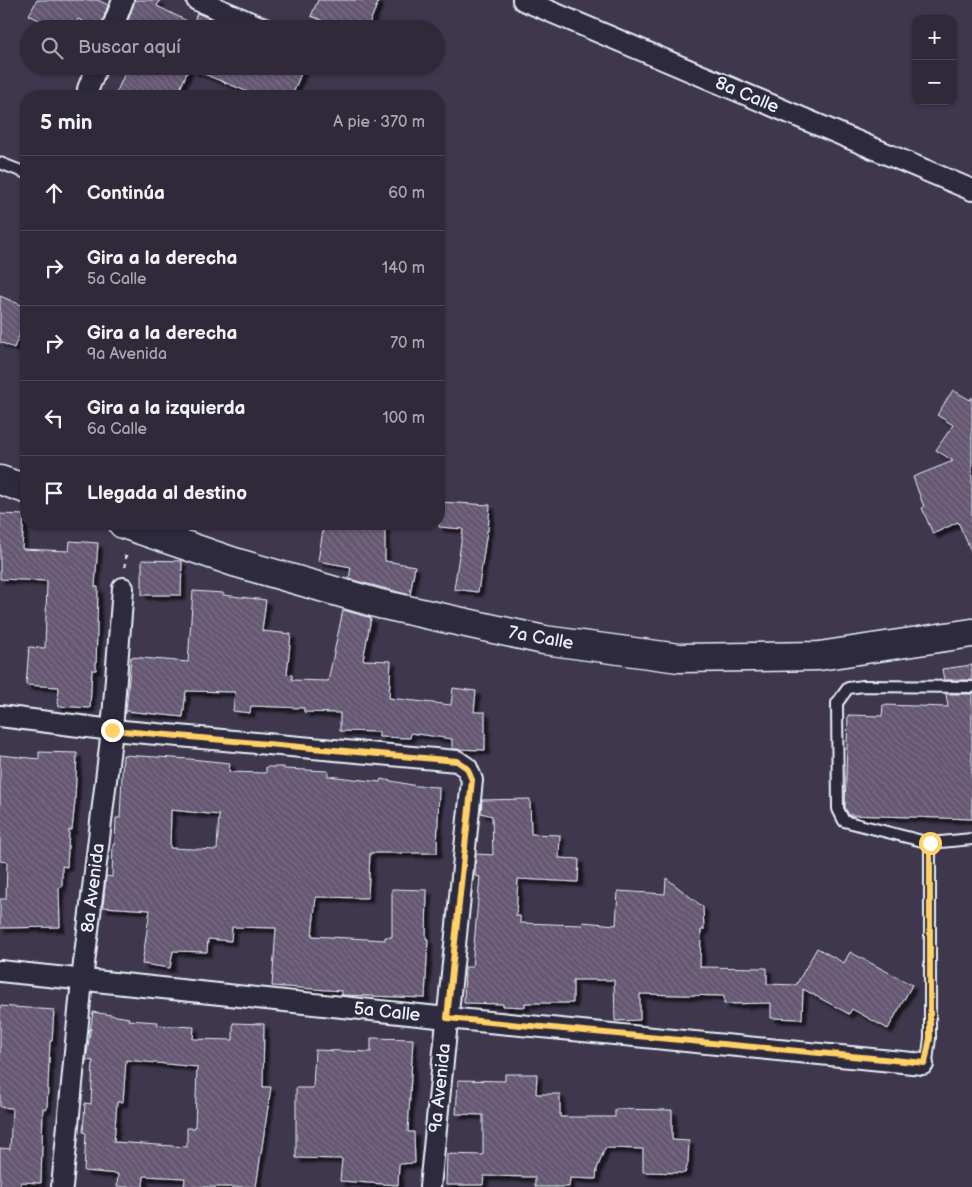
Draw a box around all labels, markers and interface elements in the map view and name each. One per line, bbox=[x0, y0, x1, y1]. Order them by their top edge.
map controls bbox=[912, 15, 957, 105]
button: + bbox=[912, 15, 957, 60]
search box bbox=[20, 20, 445, 75]
icon: search bbox=[38, 34, 66, 62]
text: Buscar aquí bbox=[78, 36, 181, 59]
button: − bbox=[912, 60, 957, 105]
street label: 8a Calle bbox=[712, 72, 782, 118]
text: 5 min bbox=[40, 110, 93, 135]
text: A pie · 370 m bbox=[333, 113, 425, 132]
icon: ahead bbox=[40, 179, 68, 207]
text: Continúa bbox=[87, 182, 165, 205]
text: 60 m bbox=[388, 184, 425, 203]
text: Gira a la derecha bbox=[87, 247, 237, 270]
icon: right bbox=[40, 254, 68, 282]
text: 140 m bbox=[382, 259, 425, 278]
text: 5a Calle bbox=[87, 270, 147, 289]
text: Gira a la derecha bbox=[87, 322, 237, 345]
icon: right bbox=[40, 329, 68, 357]
text: 70 m bbox=[390, 334, 425, 353]
text: 9a Avenida bbox=[87, 345, 167, 364]
text: Gira a la izquierda bbox=[87, 397, 245, 420]
icon: left bbox=[40, 404, 68, 432]
text: 100 m bbox=[382, 409, 425, 428]
text: 6a Calle bbox=[87, 420, 147, 439]
icon: arrive bbox=[40, 479, 68, 507]
text: Llegada al destino bbox=[87, 482, 247, 505]
street label: 7a Calle bbox=[507, 622, 575, 654]
route end bbox=[101, 719, 124, 742]
route start bbox=[919, 832, 942, 855]
street label: 8a Avenida bbox=[77, 842, 109, 934]
street label: 5a Calle bbox=[353, 998, 422, 1026]
street label: 9a Avenida bbox=[425, 1042, 455, 1134]

